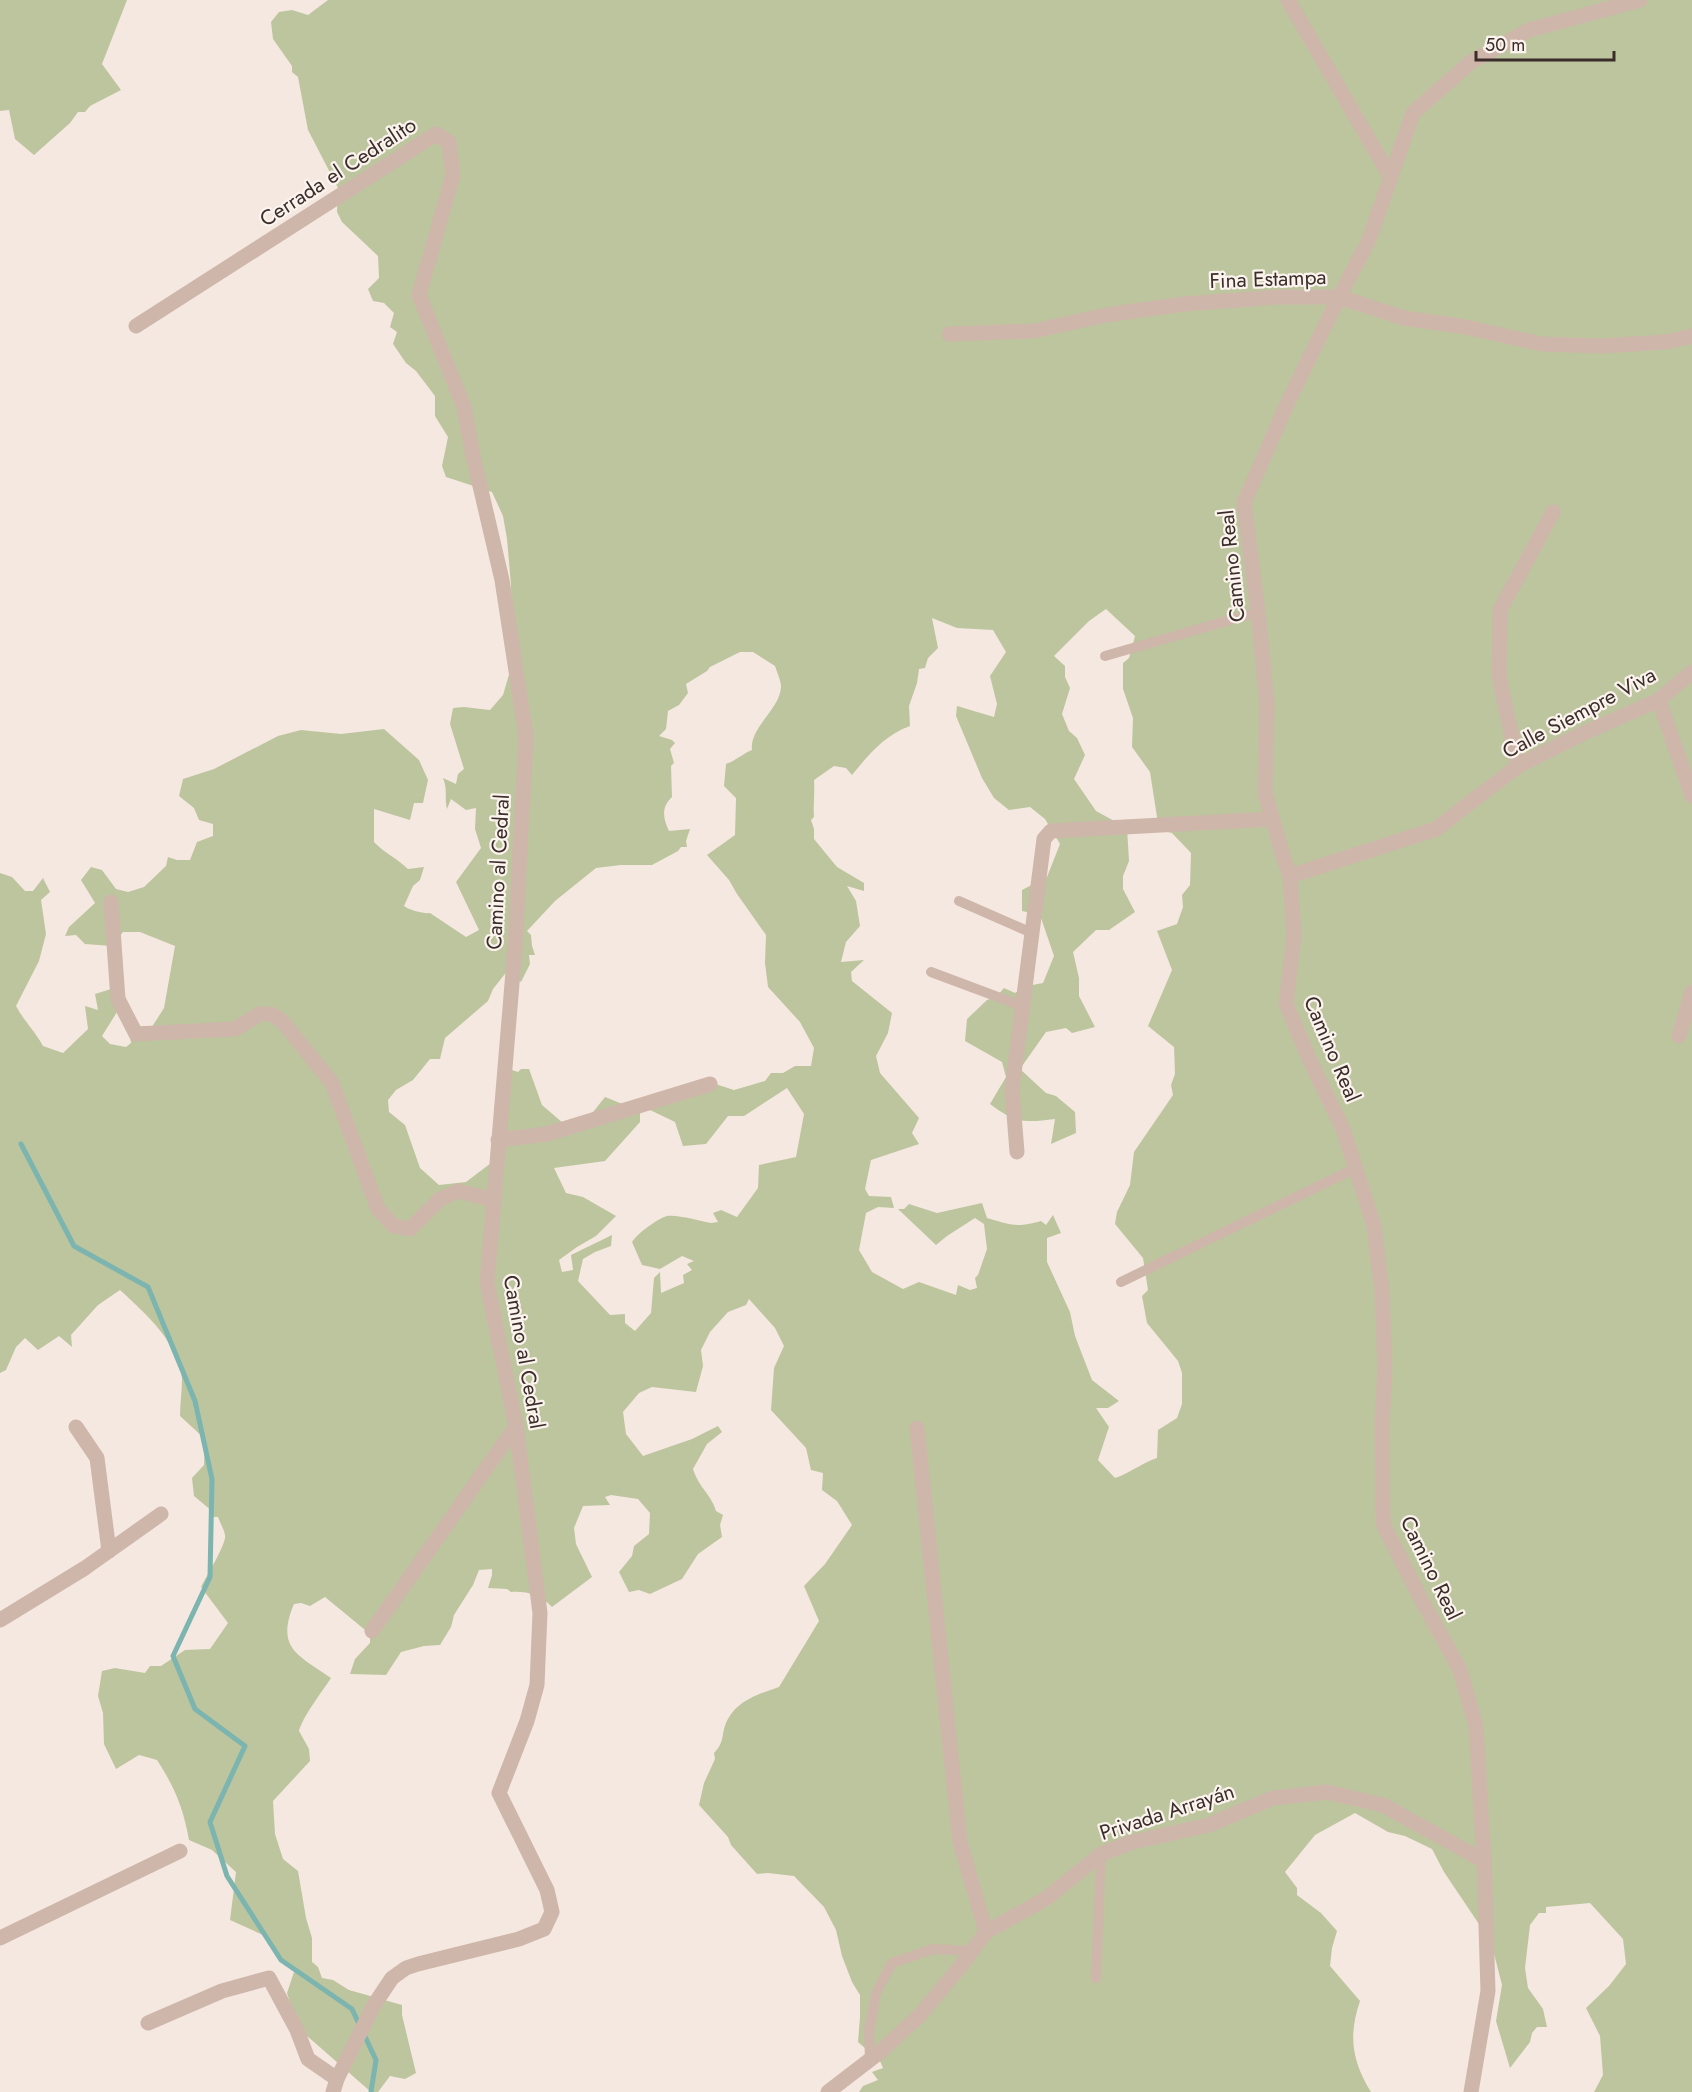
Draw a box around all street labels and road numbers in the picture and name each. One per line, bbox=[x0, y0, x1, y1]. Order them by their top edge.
street label: Cerrada el Cedralito bbox=[254, 110, 422, 234]
street label: Fina Estampa bbox=[1209, 262, 1327, 296]
street label: Camino Real bbox=[1211, 508, 1253, 624]
street label: Calle Siempre Viva bbox=[1497, 660, 1661, 766]
street label: Camino al Cedral bbox=[479, 793, 517, 951]
street label: Camino Real bbox=[1296, 991, 1368, 1107]
street label: Camino al Cedral bbox=[496, 1273, 552, 1431]
street label: Camino Real bbox=[1393, 1511, 1469, 1625]
street label: Privada Arrayán bbox=[1096, 1776, 1238, 1848]

